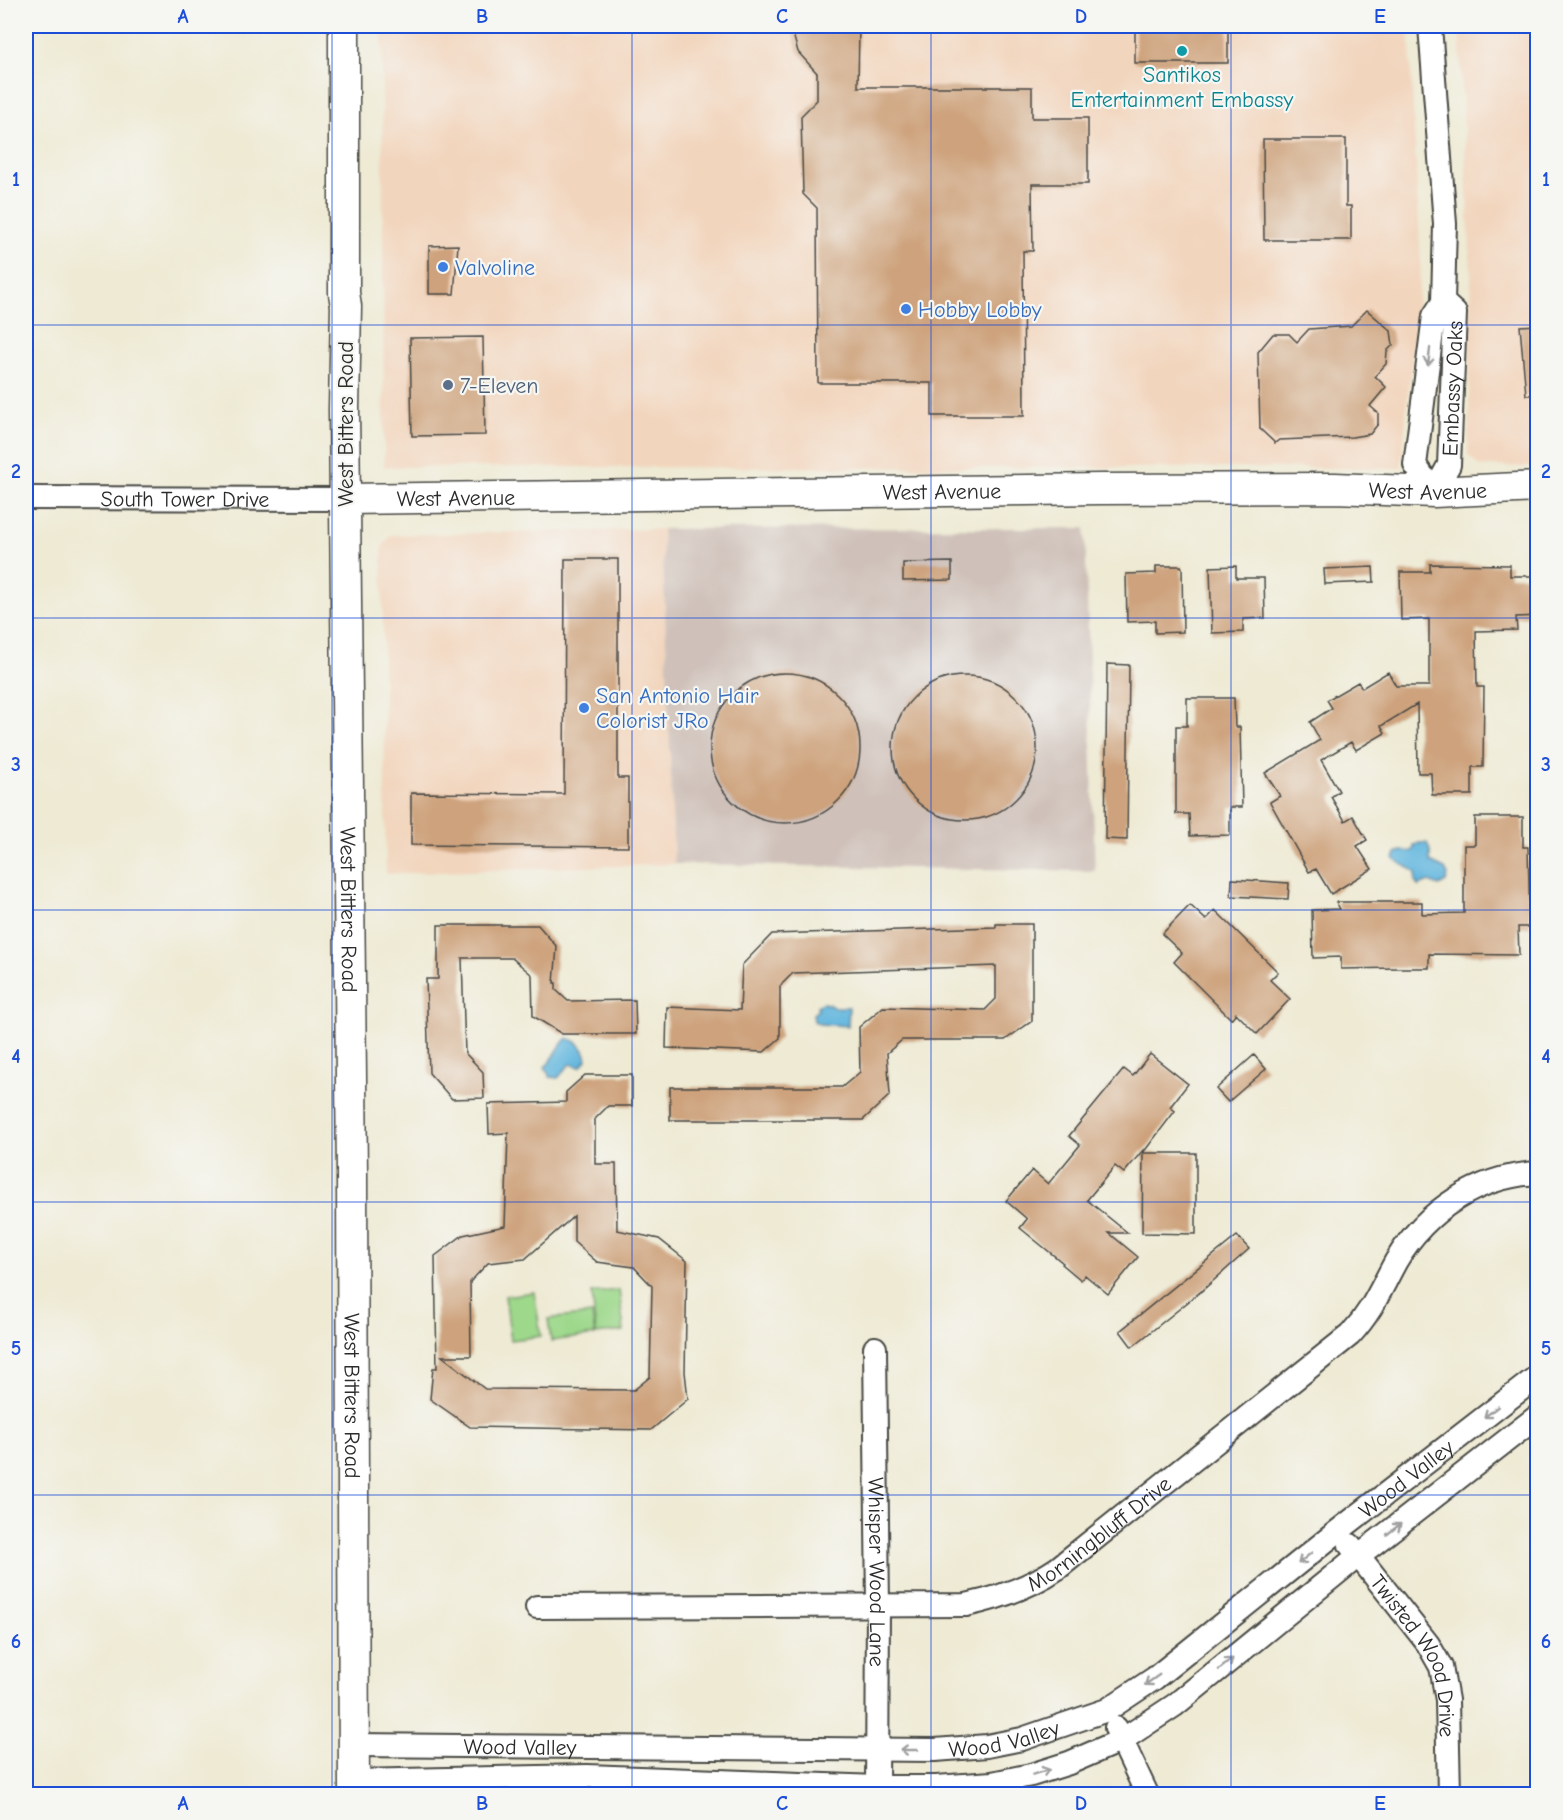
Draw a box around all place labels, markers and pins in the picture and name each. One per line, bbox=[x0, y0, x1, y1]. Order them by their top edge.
marker: Santikos Entertainment Embassy bbox=[1175, 44, 1189, 58]
place label: Santikos Entertainment Embassy bbox=[1071, 62, 1294, 113]
place label: Valvoline bbox=[455, 255, 535, 281]
marker: Valvoline bbox=[436, 260, 450, 274]
place label: Hobby Lobby bbox=[918, 297, 1042, 323]
marker: Hobby Lobby bbox=[899, 302, 913, 316]
place label: 7-Eleven bbox=[460, 373, 539, 399]
marker: 7-Eleven bbox=[441, 378, 455, 392]
place label: San Antonio Hair Colorist JRo bbox=[596, 683, 759, 734]
marker: San Antonio Hair Colorist JRo bbox=[577, 701, 591, 715]

